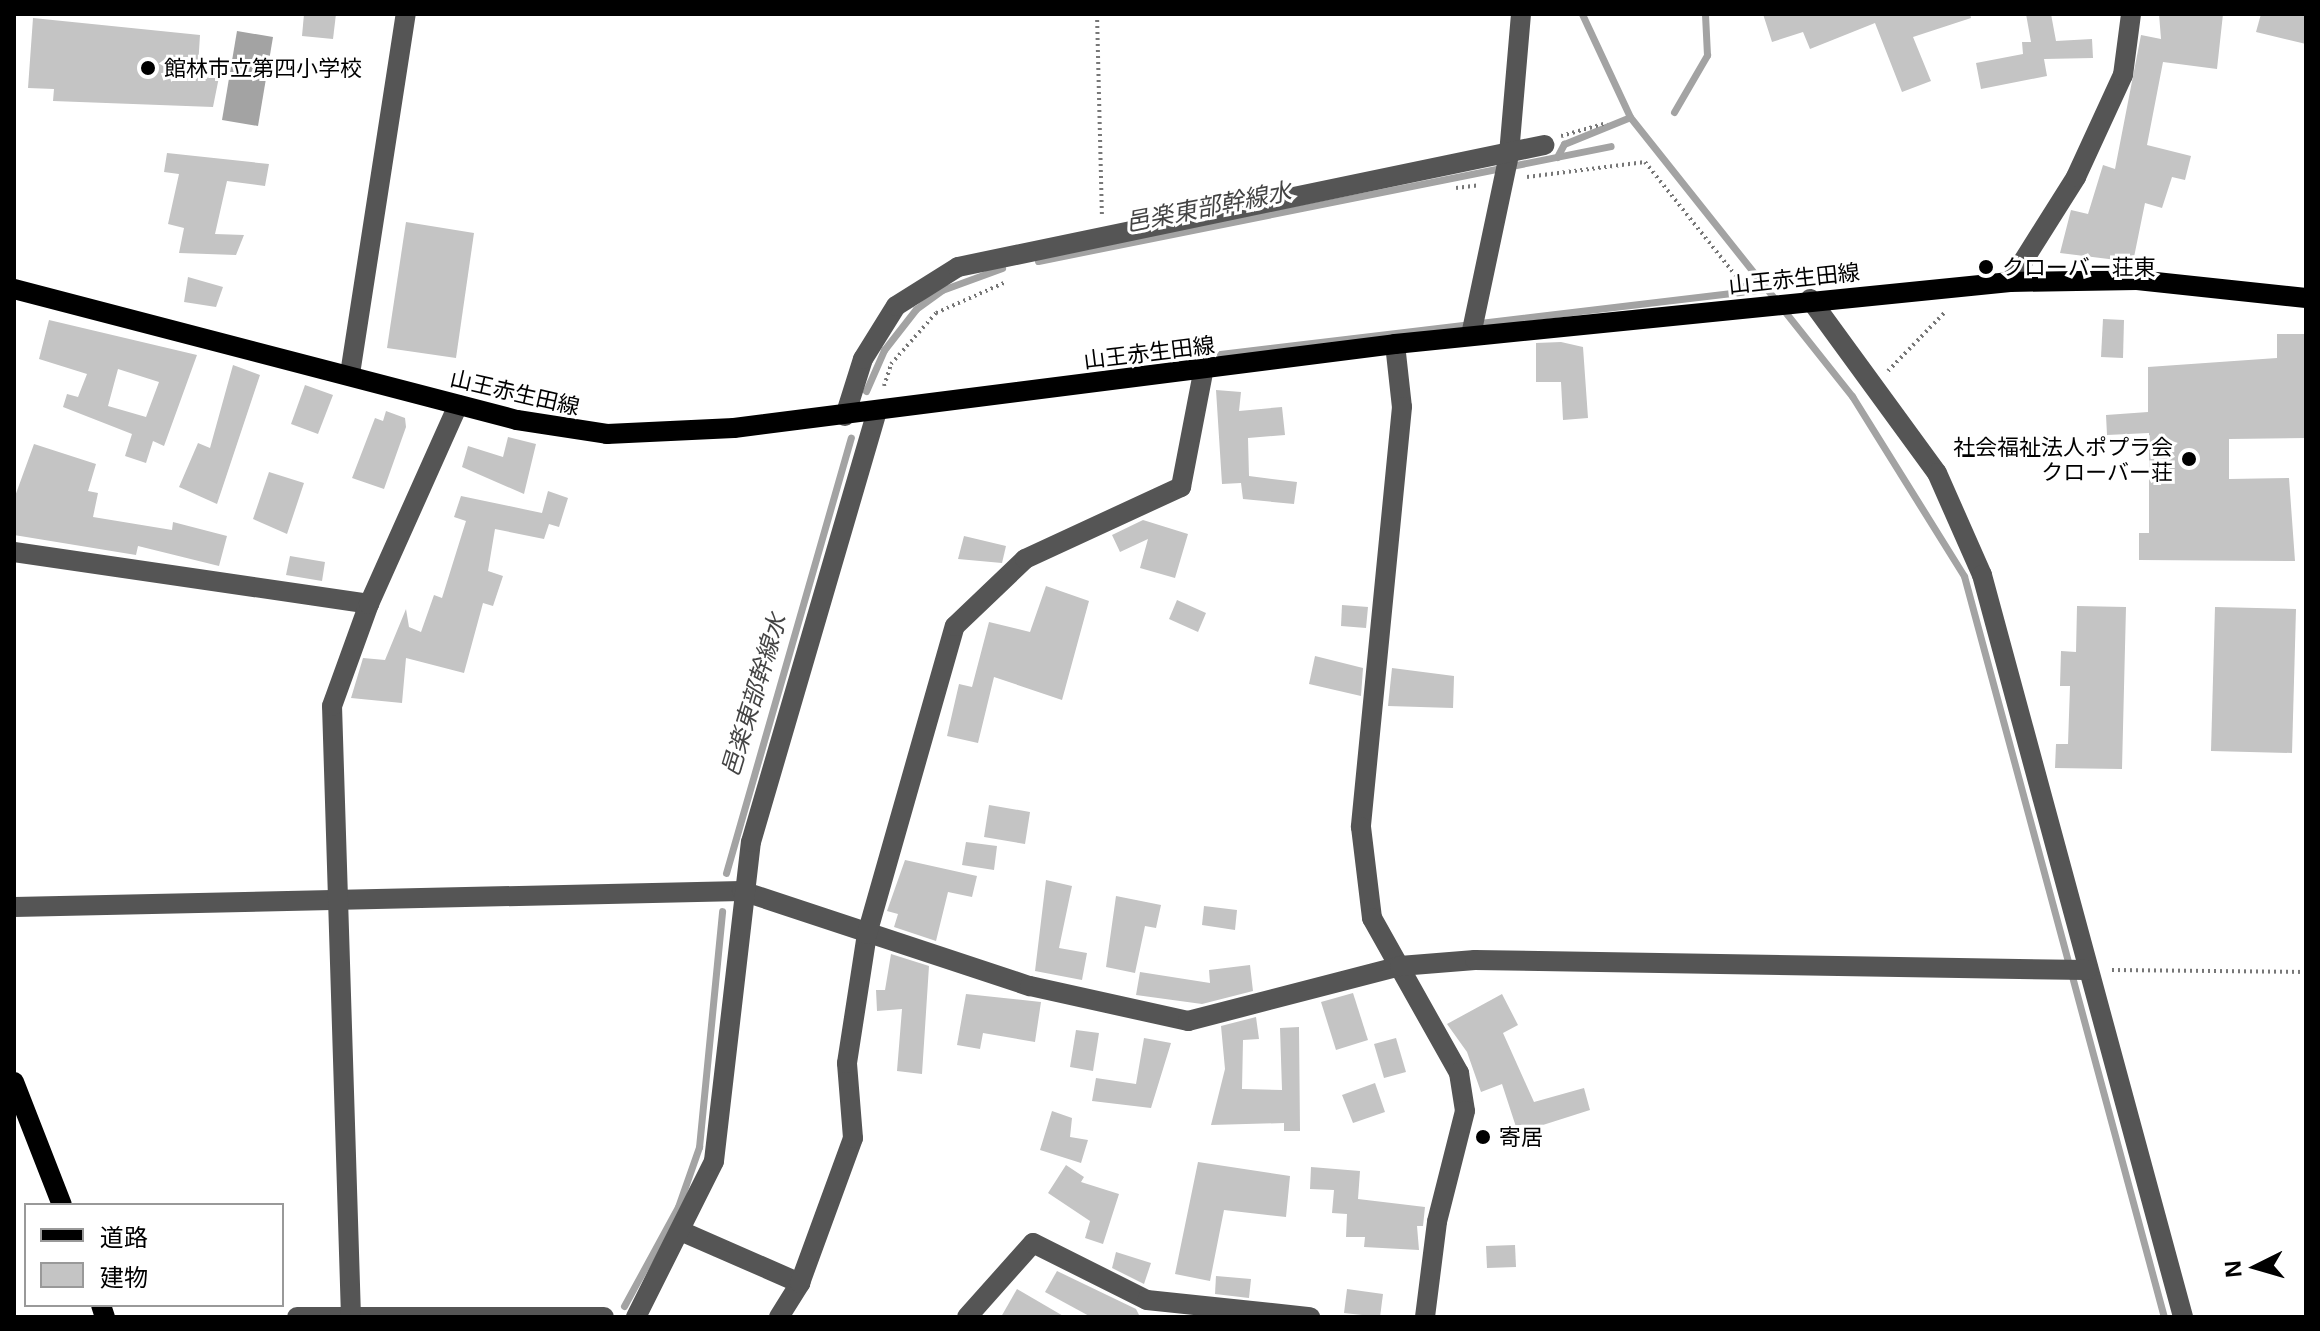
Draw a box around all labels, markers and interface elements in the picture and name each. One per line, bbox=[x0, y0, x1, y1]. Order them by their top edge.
place label: 館林市立第四小学校 bbox=[164, 55, 362, 81]
marker: 館林市立第四小学校 bbox=[139, 59, 157, 77]
water label: 邑楽東部幹線水 bbox=[1123, 176, 1293, 236]
place label: クローバー荘東 bbox=[2002, 254, 2156, 280]
street label: 山王赤生田線 bbox=[1727, 258, 1861, 298]
marker: クローバー荘東 bbox=[1977, 258, 1995, 276]
street label: 山王赤生田線 bbox=[1082, 331, 1216, 373]
street label: 山王赤生田線 bbox=[448, 364, 582, 420]
place label: 社会福祉法人ポプラ会 クローバー荘 bbox=[1953, 433, 2173, 484]
marker: 社会福祉法人ポプラ会 クローバー荘 bbox=[2180, 450, 2198, 468]
water label: 邑楽東部幹線水 bbox=[715, 610, 791, 780]
place label: 寄居 bbox=[1499, 1124, 1543, 1150]
marker: 寄居 bbox=[1474, 1128, 1492, 1146]
legend bbox=[24, 1203, 284, 1307]
text: 道路 bbox=[100, 1220, 148, 1253]
north arrow bbox=[2216, 1227, 2296, 1307]
text: N bbox=[2216, 1259, 2248, 1279]
text: 建物 bbox=[100, 1260, 148, 1293]

